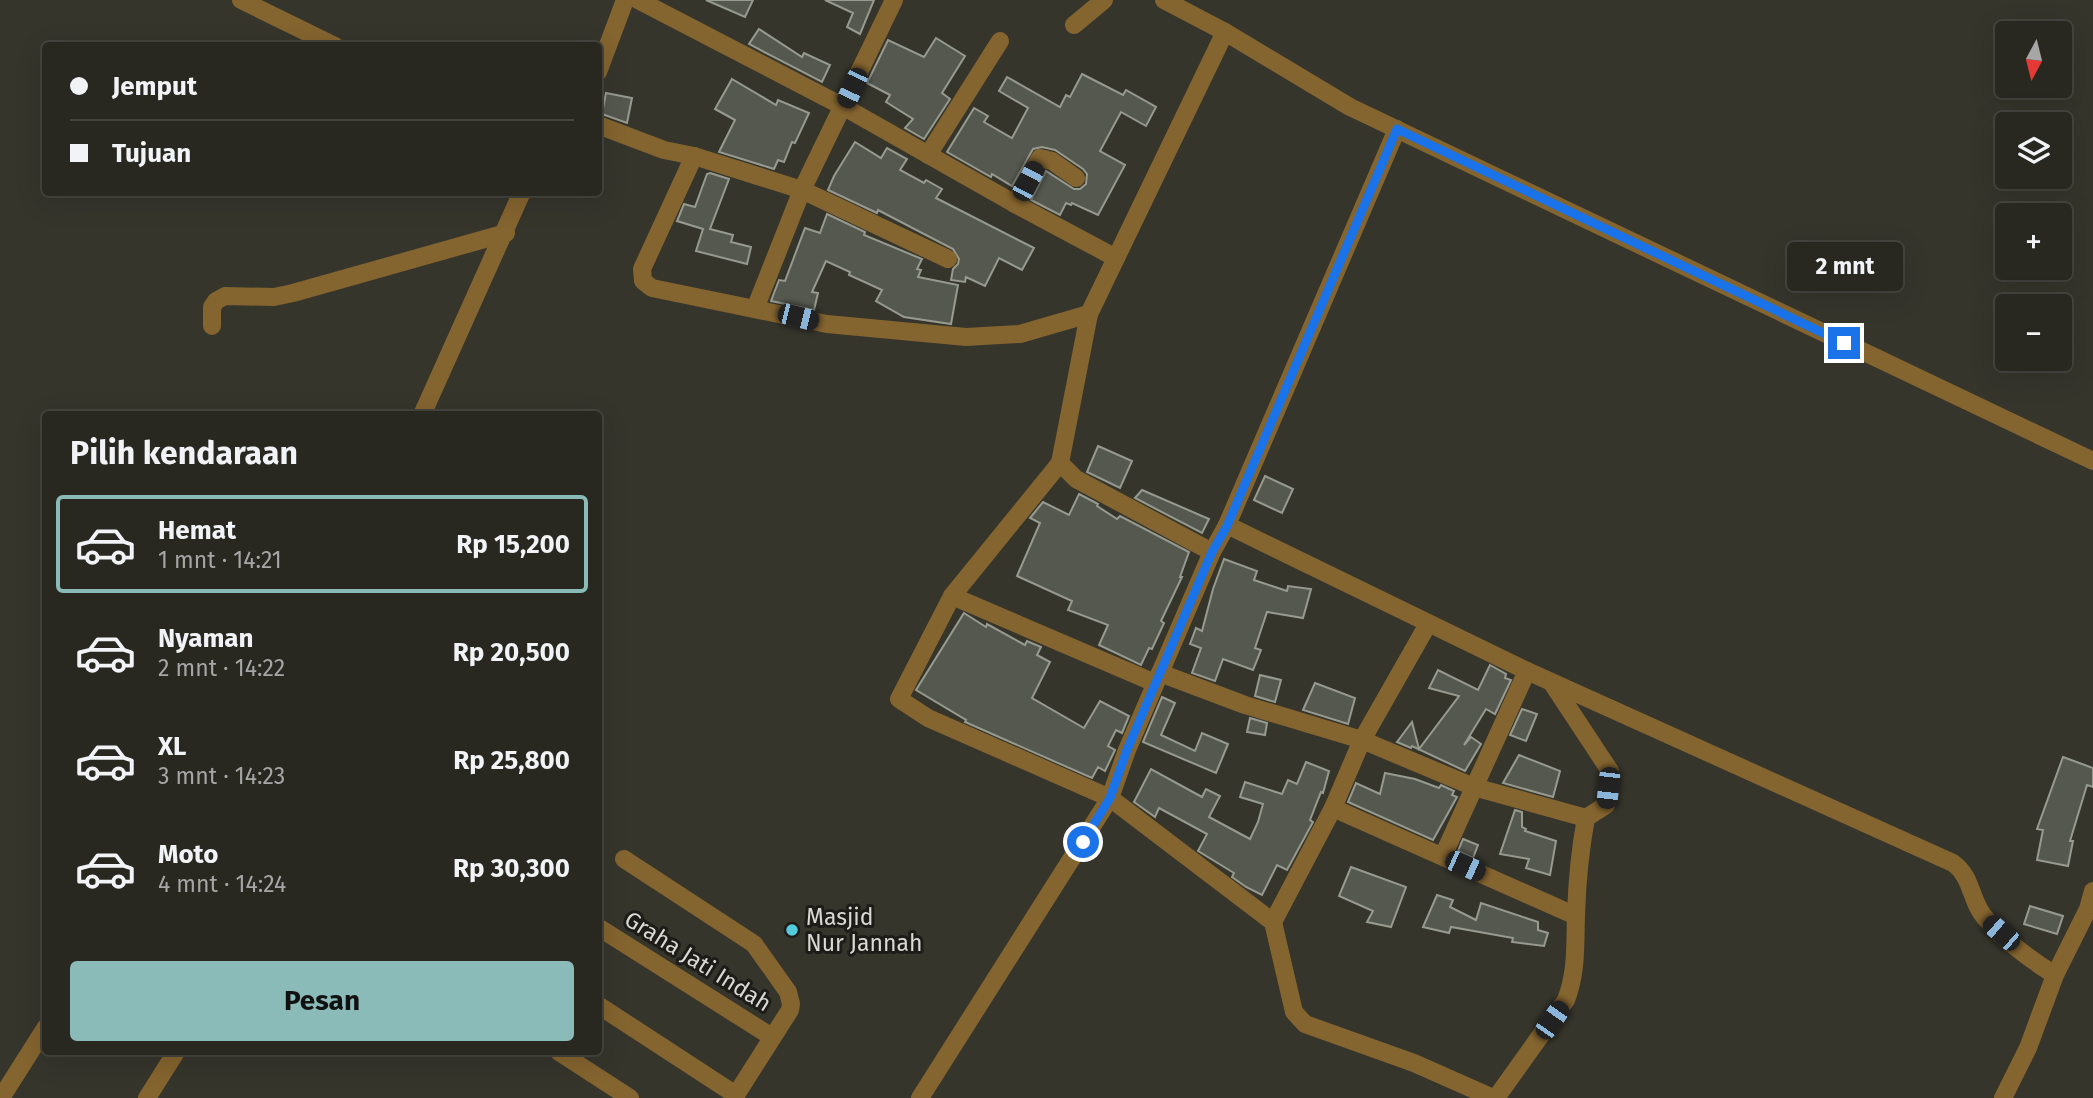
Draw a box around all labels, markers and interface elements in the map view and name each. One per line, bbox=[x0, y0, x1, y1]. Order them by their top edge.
north arrow bbox=[1995, 21, 2072, 98]
map controls bbox=[1995, 21, 2072, 371]
car bbox=[834, 65, 871, 111]
text: Jemput bbox=[112, 71, 197, 102]
button: layers bbox=[1995, 112, 2072, 189]
text: Tujuan bbox=[112, 138, 191, 169]
car bbox=[1009, 158, 1048, 204]
button: + bbox=[1995, 203, 2072, 280]
callout: 2 mnt bbox=[1786, 242, 1902, 290]
text: 2 mnt bbox=[1816, 252, 1874, 280]
button: − bbox=[1995, 294, 2072, 371]
car bbox=[776, 302, 821, 332]
route end bbox=[1828, 327, 1860, 359]
text: Pilih kendaraan bbox=[70, 434, 298, 472]
icon: car bbox=[74, 513, 137, 576]
text: Hemat bbox=[158, 515, 236, 546]
text: Rp 15,200 bbox=[456, 529, 570, 560]
text: 1 mnt · 14:21 bbox=[158, 546, 282, 574]
icon: car bbox=[74, 621, 137, 684]
text: Nyaman bbox=[158, 623, 254, 654]
text: Rp 20,500 bbox=[453, 637, 570, 668]
text: 2 mnt · 14:22 bbox=[158, 654, 285, 682]
icon: car bbox=[74, 729, 137, 792]
text: XL bbox=[158, 731, 186, 762]
text: Rp 25,800 bbox=[453, 745, 570, 776]
text: 3 mnt · 14:23 bbox=[158, 762, 285, 790]
car bbox=[1596, 766, 1621, 810]
route start bbox=[1067, 826, 1099, 858]
icon: car bbox=[74, 837, 137, 900]
text: Moto bbox=[158, 839, 218, 870]
car bbox=[1442, 848, 1489, 884]
text: Rp 30,300 bbox=[453, 853, 570, 884]
text: 4 mnt · 14:24 bbox=[158, 870, 286, 898]
place label: Masjid Nur Jannah bbox=[806, 903, 923, 957]
street label: Graha Jati Indah bbox=[620, 905, 776, 1017]
car bbox=[1979, 911, 2024, 955]
marker: Masjid Nur Jannah bbox=[784, 922, 800, 938]
button: Pesan bbox=[70, 961, 574, 1041]
car bbox=[1532, 997, 1573, 1043]

